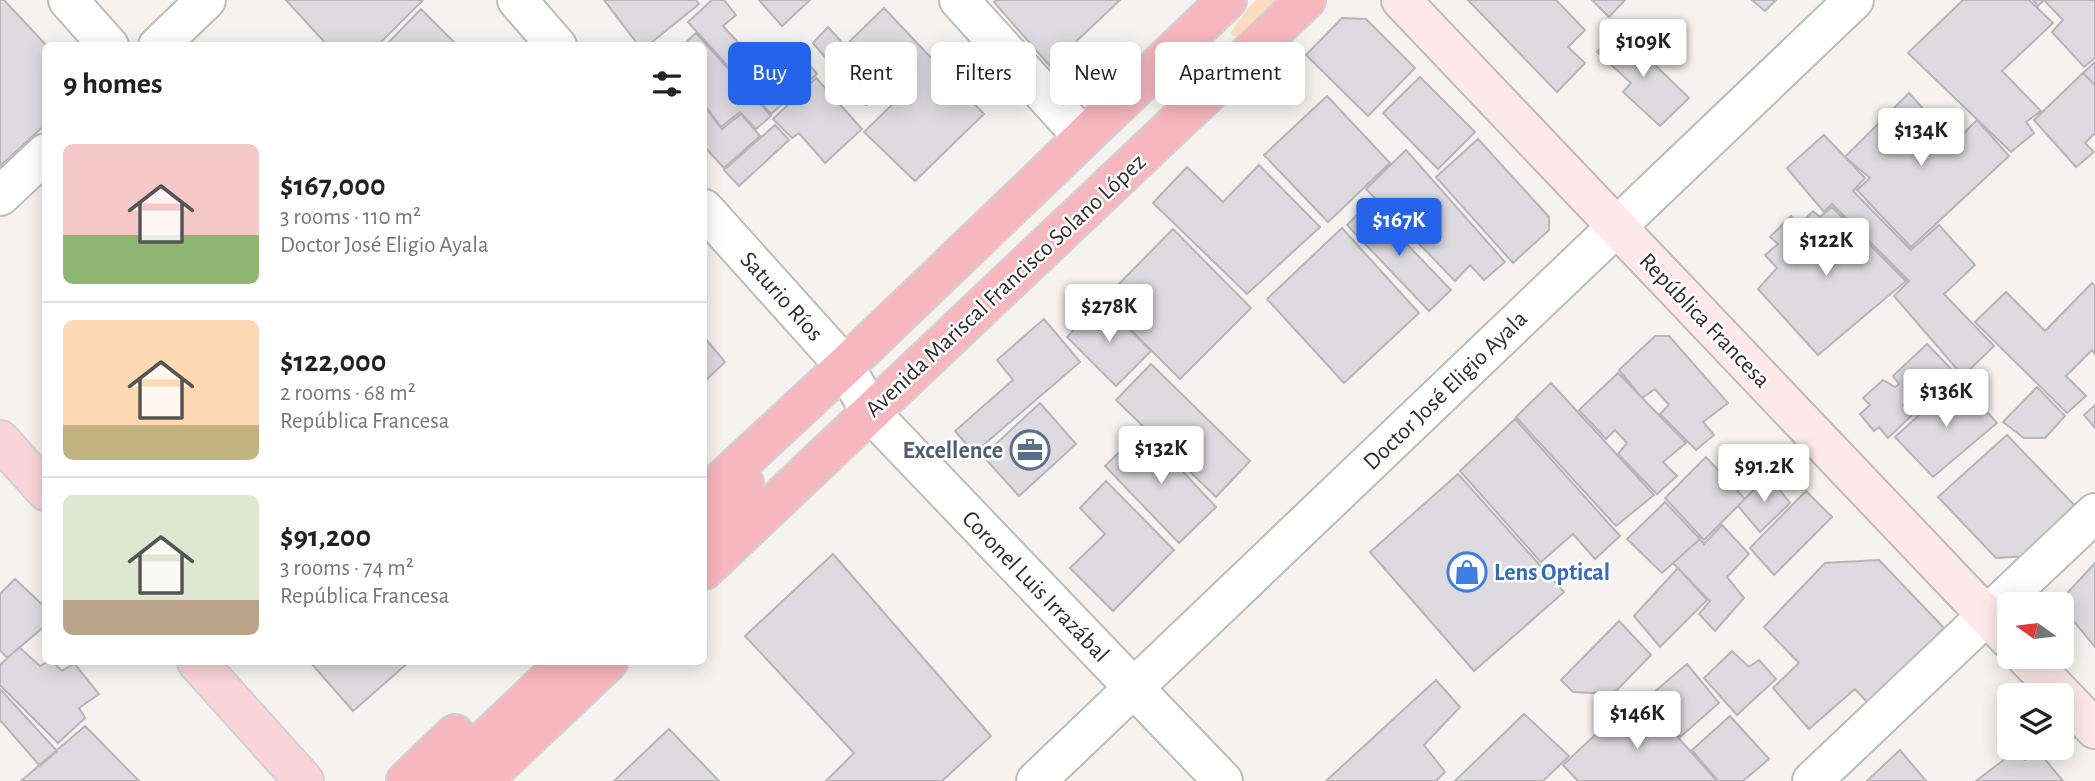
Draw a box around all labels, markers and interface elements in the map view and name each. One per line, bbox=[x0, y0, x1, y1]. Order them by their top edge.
pin: $109K bbox=[1594, 20, 1692, 79]
text: $109K bbox=[1615, 30, 1671, 53]
chip: Buy bbox=[728, 42, 811, 105]
chip: Rent bbox=[825, 42, 917, 105]
chip: Filters bbox=[931, 42, 1036, 105]
chip: New bbox=[1050, 42, 1141, 105]
chip: Apartment bbox=[1155, 42, 1305, 105]
icon: filters bbox=[648, 65, 686, 103]
text: 9 homes bbox=[63, 69, 163, 99]
pin: $134K bbox=[1872, 108, 1970, 168]
text: $134K bbox=[1894, 119, 1948, 142]
street label: Avenida Mariscal Francisco Solano López bbox=[861, 150, 1150, 422]
text: $167,000 bbox=[280, 171, 386, 201]
icon: home bbox=[119, 172, 203, 256]
pin: $167K bbox=[1350, 198, 1448, 258]
text: 3 rooms · 110 m² bbox=[280, 206, 421, 229]
text: $167K bbox=[1372, 209, 1426, 232]
pin: $122K bbox=[1777, 218, 1875, 278]
text: $122K bbox=[1799, 229, 1853, 252]
text: Doctor José Eligio Ayala bbox=[280, 234, 489, 257]
street label: Saturio Ríos bbox=[735, 248, 827, 346]
street label: República Francesa bbox=[1634, 249, 1774, 393]
pin: $278K bbox=[1060, 284, 1158, 344]
text: $278K bbox=[1081, 295, 1137, 318]
street label: Doctor José Eligio Ayala bbox=[1359, 306, 1532, 475]
text: $122,000 bbox=[280, 347, 386, 377]
icon: home bbox=[119, 348, 203, 432]
pin: $136K bbox=[1897, 370, 1995, 429]
text: $136K bbox=[1919, 380, 1973, 403]
text: 2 rooms · 68 m² bbox=[280, 382, 416, 405]
text: República Francesa bbox=[280, 410, 449, 433]
pin: $132K bbox=[1112, 426, 1210, 486]
office icon: Excellence bbox=[1009, 429, 1051, 471]
text: $132K bbox=[1135, 437, 1187, 460]
place label: Excellence bbox=[902, 439, 1003, 463]
pin: $91.2K bbox=[1707, 444, 1821, 504]
text: $91.2K bbox=[1734, 455, 1794, 478]
street label: Coronel Luis Irrazábal bbox=[957, 506, 1113, 667]
text: $91,200 bbox=[280, 522, 371, 552]
icon: home bbox=[119, 523, 203, 607]
shop icon: Lens Optical bbox=[1446, 551, 1488, 593]
text: 3 rooms · 74 m² bbox=[280, 557, 414, 580]
place label: Lens Optical bbox=[1494, 561, 1610, 585]
text: República Francesa bbox=[280, 585, 449, 608]
north arrow bbox=[1997, 592, 2074, 668]
map controls bbox=[1997, 592, 2074, 760]
button: layers bbox=[1997, 683, 2074, 760]
pin: $146K bbox=[1588, 692, 1686, 751]
text: $146K bbox=[1610, 702, 1664, 725]

